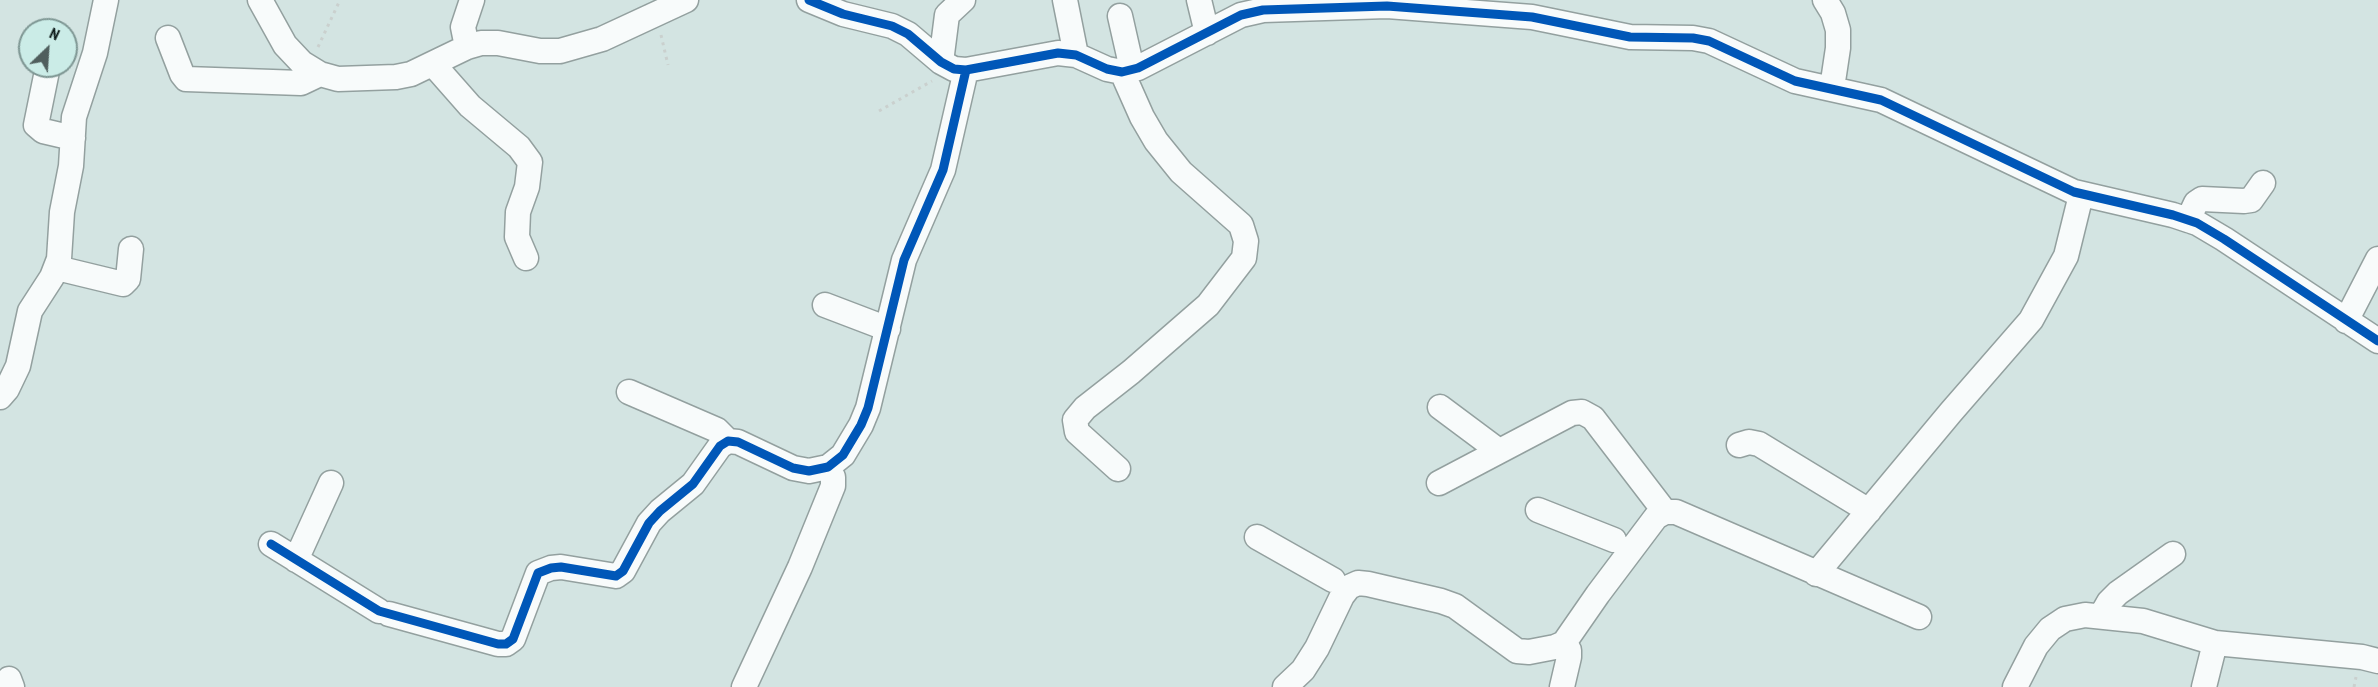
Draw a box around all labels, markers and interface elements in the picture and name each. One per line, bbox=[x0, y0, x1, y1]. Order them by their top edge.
north arrow bbox=[18, 18, 78, 78]
text: N bbox=[47, 23, 63, 44]

